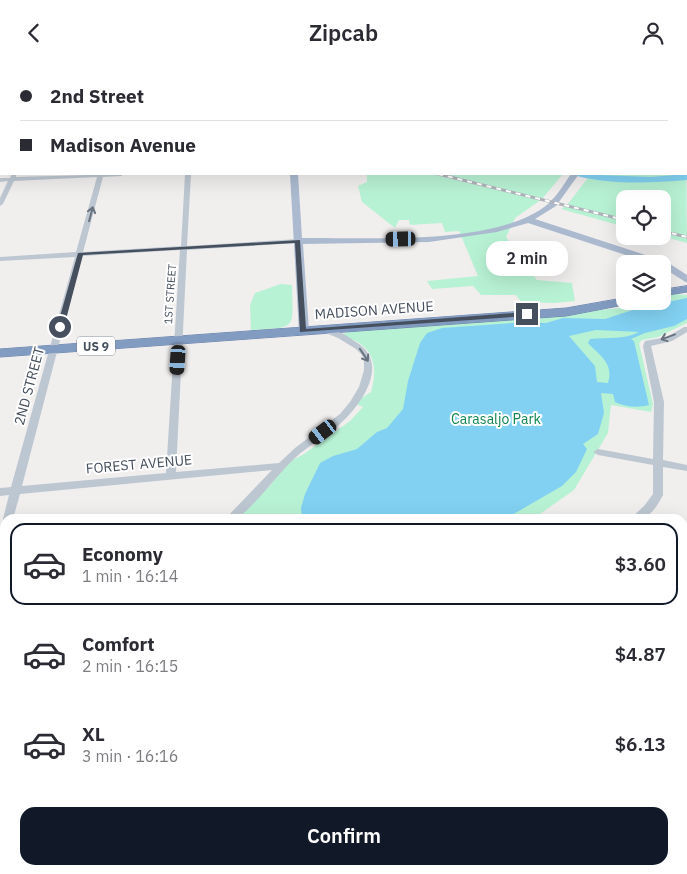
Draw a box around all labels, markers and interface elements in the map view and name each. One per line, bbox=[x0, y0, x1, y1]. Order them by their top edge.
text: Zipcab bbox=[309, 18, 378, 47]
icon: back bbox=[20, 19, 48, 47]
icon: person bbox=[639, 19, 667, 47]
text: 2nd Street bbox=[50, 84, 144, 108]
text: Madison Avenue bbox=[50, 133, 196, 157]
map controls bbox=[616, 190, 671, 310]
button: locate bbox=[616, 190, 671, 245]
one-way arrow bbox=[87, 206, 96, 222]
car bbox=[385, 231, 416, 247]
callout: 2 min bbox=[486, 241, 568, 277]
text: 2 min bbox=[506, 248, 548, 268]
button: layers bbox=[616, 255, 671, 310]
street label: 1ST STREET bbox=[161, 263, 179, 325]
street label: MADISON AVENUE bbox=[314, 297, 434, 323]
route end bbox=[516, 303, 538, 325]
route start bbox=[49, 316, 71, 338]
one-way arrow bbox=[660, 333, 676, 343]
road number: US 9 bbox=[77, 337, 115, 355]
street label: 2ND STREET bbox=[10, 345, 48, 427]
car bbox=[169, 345, 186, 375]
one-way arrow bbox=[359, 348, 370, 362]
park label: Carasaljo Park bbox=[451, 410, 542, 428]
car bbox=[306, 417, 339, 447]
street label: FOREST AVENUE bbox=[85, 450, 193, 478]
icon: car bbox=[22, 542, 67, 587]
text: Economy bbox=[82, 542, 163, 566]
text: $3.60 bbox=[615, 552, 666, 576]
text: 1 min · 16:14 bbox=[82, 566, 178, 586]
icon: car bbox=[22, 632, 67, 677]
text: Comfort bbox=[82, 632, 155, 656]
text: $4.87 bbox=[615, 642, 666, 666]
text: 2 min · 16:15 bbox=[82, 656, 178, 676]
icon: car bbox=[22, 722, 67, 767]
text: XL bbox=[82, 722, 105, 746]
text: $6.13 bbox=[615, 732, 666, 756]
text: 3 min · 16:16 bbox=[82, 746, 178, 766]
button: Confirm bbox=[20, 807, 668, 865]

